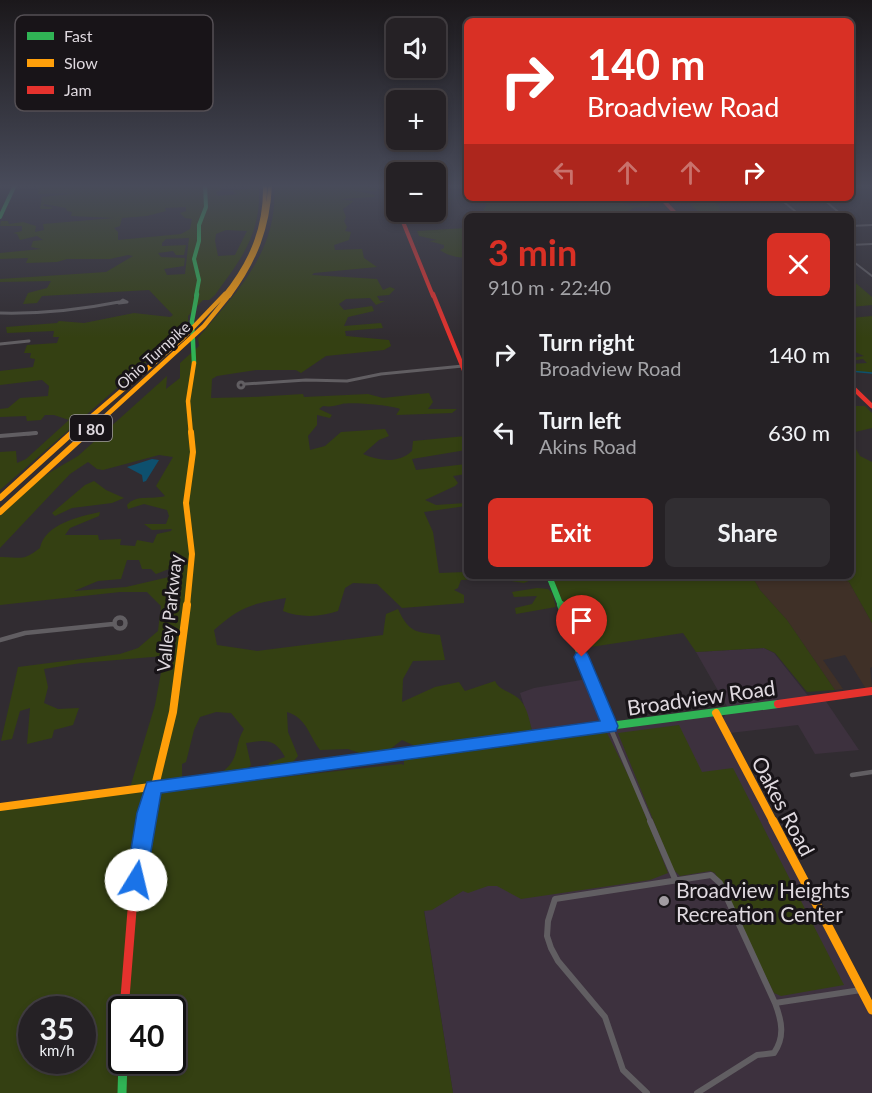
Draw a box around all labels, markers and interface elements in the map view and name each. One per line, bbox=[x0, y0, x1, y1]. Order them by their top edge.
legend bbox=[15, 15, 213, 111]
map controls bbox=[386, 18, 446, 222]
button: sound bbox=[386, 18, 446, 78]
text: Fast bbox=[64, 26, 93, 45]
text: 140 m bbox=[587, 39, 705, 89]
icon: right bbox=[488, 42, 566, 120]
text: Slow bbox=[64, 53, 98, 72]
text: Jam bbox=[64, 80, 92, 99]
button: + bbox=[386, 90, 446, 150]
text: Broadview Road bbox=[587, 90, 779, 123]
icon: left bbox=[548, 156, 581, 189]
icon: ahead bbox=[611, 156, 644, 189]
icon: ahead bbox=[674, 156, 707, 189]
icon: right bbox=[737, 156, 770, 189]
button: − bbox=[386, 162, 446, 222]
text: 3 min bbox=[488, 230, 577, 274]
button: close bbox=[767, 233, 830, 296]
text: 910 m · 22:40 bbox=[488, 275, 611, 299]
street label: Ohio Turnpike bbox=[113, 317, 193, 393]
text: Turn right bbox=[539, 329, 634, 356]
icon: right bbox=[488, 338, 521, 371]
text: 140 m bbox=[768, 341, 830, 368]
text: Broadview Road bbox=[539, 356, 681, 380]
text: Turn left bbox=[539, 407, 621, 434]
road number: I 80 bbox=[70, 415, 112, 441]
icon: left bbox=[488, 416, 521, 449]
text: 630 m bbox=[768, 419, 830, 446]
text: Akins Road bbox=[539, 434, 637, 458]
button: Exit bbox=[488, 498, 653, 567]
button: Share bbox=[665, 498, 830, 567]
street label: Valley Parkway bbox=[152, 552, 186, 673]
pin bbox=[556, 595, 607, 657]
icon: arrive bbox=[565, 604, 598, 637]
street label: Broadview Road bbox=[625, 674, 777, 720]
street label: Oakes Road bbox=[747, 752, 821, 860]
position arrow bbox=[104, 848, 168, 912]
place label: Broadview Heights Recreation Center bbox=[676, 877, 850, 926]
marker: Broadview Heights Recreation Center bbox=[657, 894, 671, 908]
speed limit sign: 40 bbox=[108, 996, 186, 1074]
text: 35 bbox=[40, 1010, 74, 1046]
text: km/h bbox=[39, 1041, 75, 1059]

